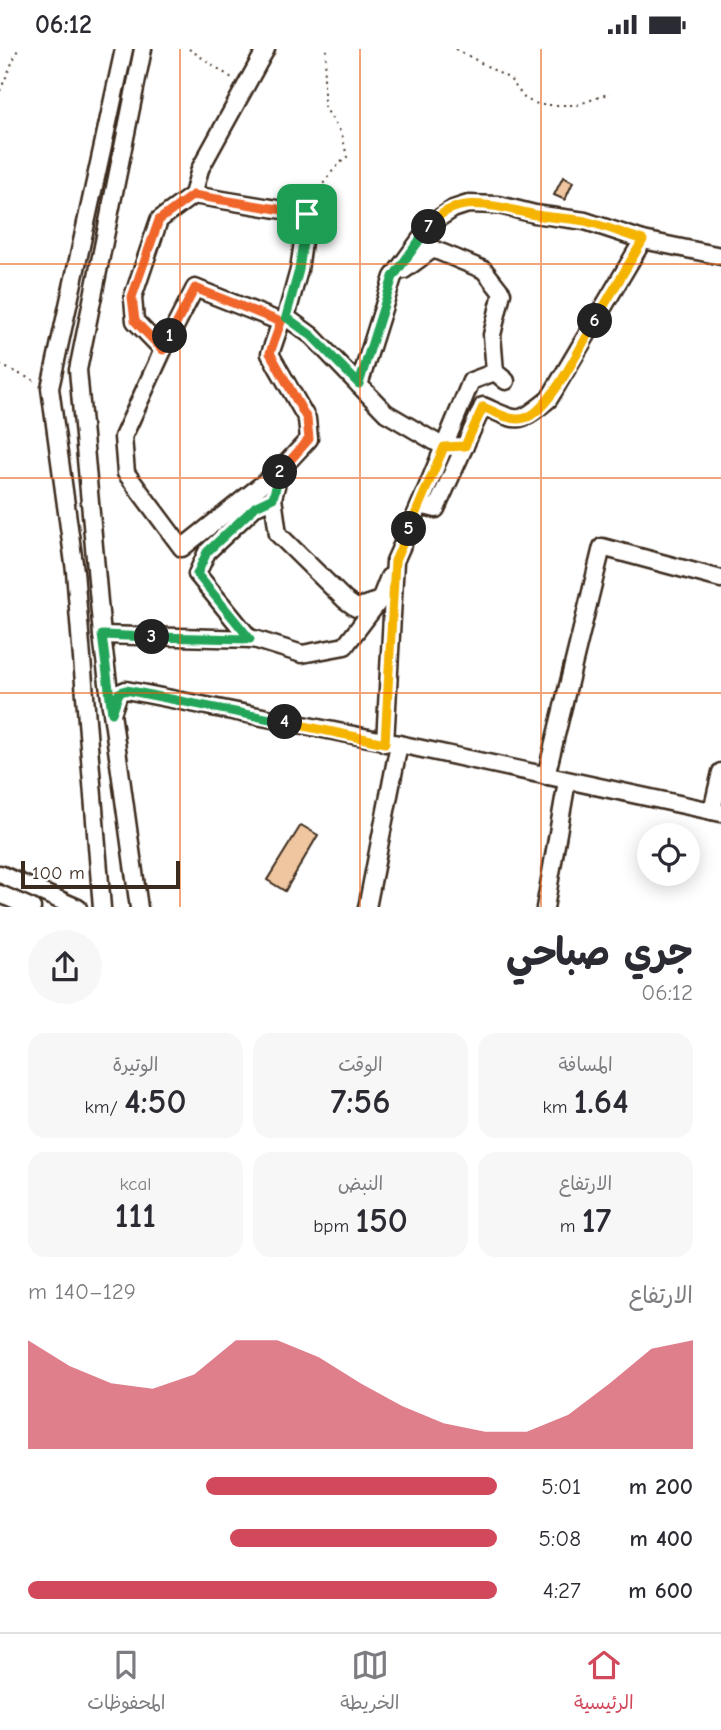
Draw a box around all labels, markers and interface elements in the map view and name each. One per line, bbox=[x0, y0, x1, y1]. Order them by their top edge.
text: 06:12 bbox=[35, 10, 92, 40]
pin bbox=[277, 184, 337, 244]
icon: arrive bbox=[288, 195, 326, 233]
pin: 7 bbox=[412, 209, 446, 245]
text: 7 bbox=[424, 215, 433, 237]
pin: 6 bbox=[578, 303, 612, 339]
text: 6 bbox=[590, 309, 599, 331]
pin: 1 bbox=[152, 319, 188, 353]
text: 1 bbox=[166, 324, 173, 346]
pin: 2 bbox=[262, 455, 298, 489]
text: 2 bbox=[275, 460, 284, 482]
pin: 5 bbox=[392, 511, 426, 547]
text: 5 bbox=[403, 517, 414, 539]
pin: 3 bbox=[134, 619, 170, 655]
text: 3 bbox=[147, 625, 156, 647]
pin: 4 bbox=[268, 705, 302, 739]
text: 4 bbox=[280, 710, 289, 732]
map controls bbox=[637, 823, 700, 886]
button: locate bbox=[637, 823, 700, 886]
scale bar bbox=[21, 859, 180, 890]
text: 100 m bbox=[32, 862, 85, 884]
button: share bbox=[28, 930, 102, 1004]
text: جري صباحي bbox=[506, 931, 693, 975]
text: 06:12 bbox=[641, 979, 693, 1006]
text: الوتيرة bbox=[113, 1054, 158, 1076]
text: الوقت bbox=[338, 1054, 383, 1076]
text: المسافة bbox=[558, 1054, 613, 1076]
text: 4:50 bbox=[124, 1081, 186, 1122]
text: 7:56 bbox=[331, 1081, 390, 1122]
text: 1.64 bbox=[574, 1081, 629, 1122]
text: /km bbox=[85, 1096, 124, 1118]
text: km bbox=[542, 1096, 574, 1118]
text: kcal bbox=[120, 1173, 151, 1195]
text: النبض bbox=[338, 1173, 383, 1195]
text: الارتفاع bbox=[559, 1173, 612, 1195]
text: 111 bbox=[115, 1195, 156, 1236]
text: 150 bbox=[355, 1200, 408, 1241]
text: 17 bbox=[582, 1200, 611, 1241]
text: bpm bbox=[313, 1215, 355, 1237]
text: m bbox=[560, 1215, 582, 1237]
text: 129–140 m bbox=[28, 1278, 136, 1305]
text: الارتفاع bbox=[629, 1282, 693, 1309]
text: 5:01 bbox=[541, 1473, 581, 1500]
text: 200 m bbox=[629, 1473, 693, 1500]
text: 5:08 bbox=[539, 1525, 581, 1552]
text: 400 m bbox=[629, 1525, 693, 1552]
text: 4:27 bbox=[543, 1577, 581, 1604]
text: 600 m bbox=[628, 1577, 693, 1604]
tab: المحفوظات bbox=[87, 1646, 166, 1719]
tab: الخريطة bbox=[340, 1646, 399, 1719]
tab: الرئيسية bbox=[574, 1646, 634, 1719]

